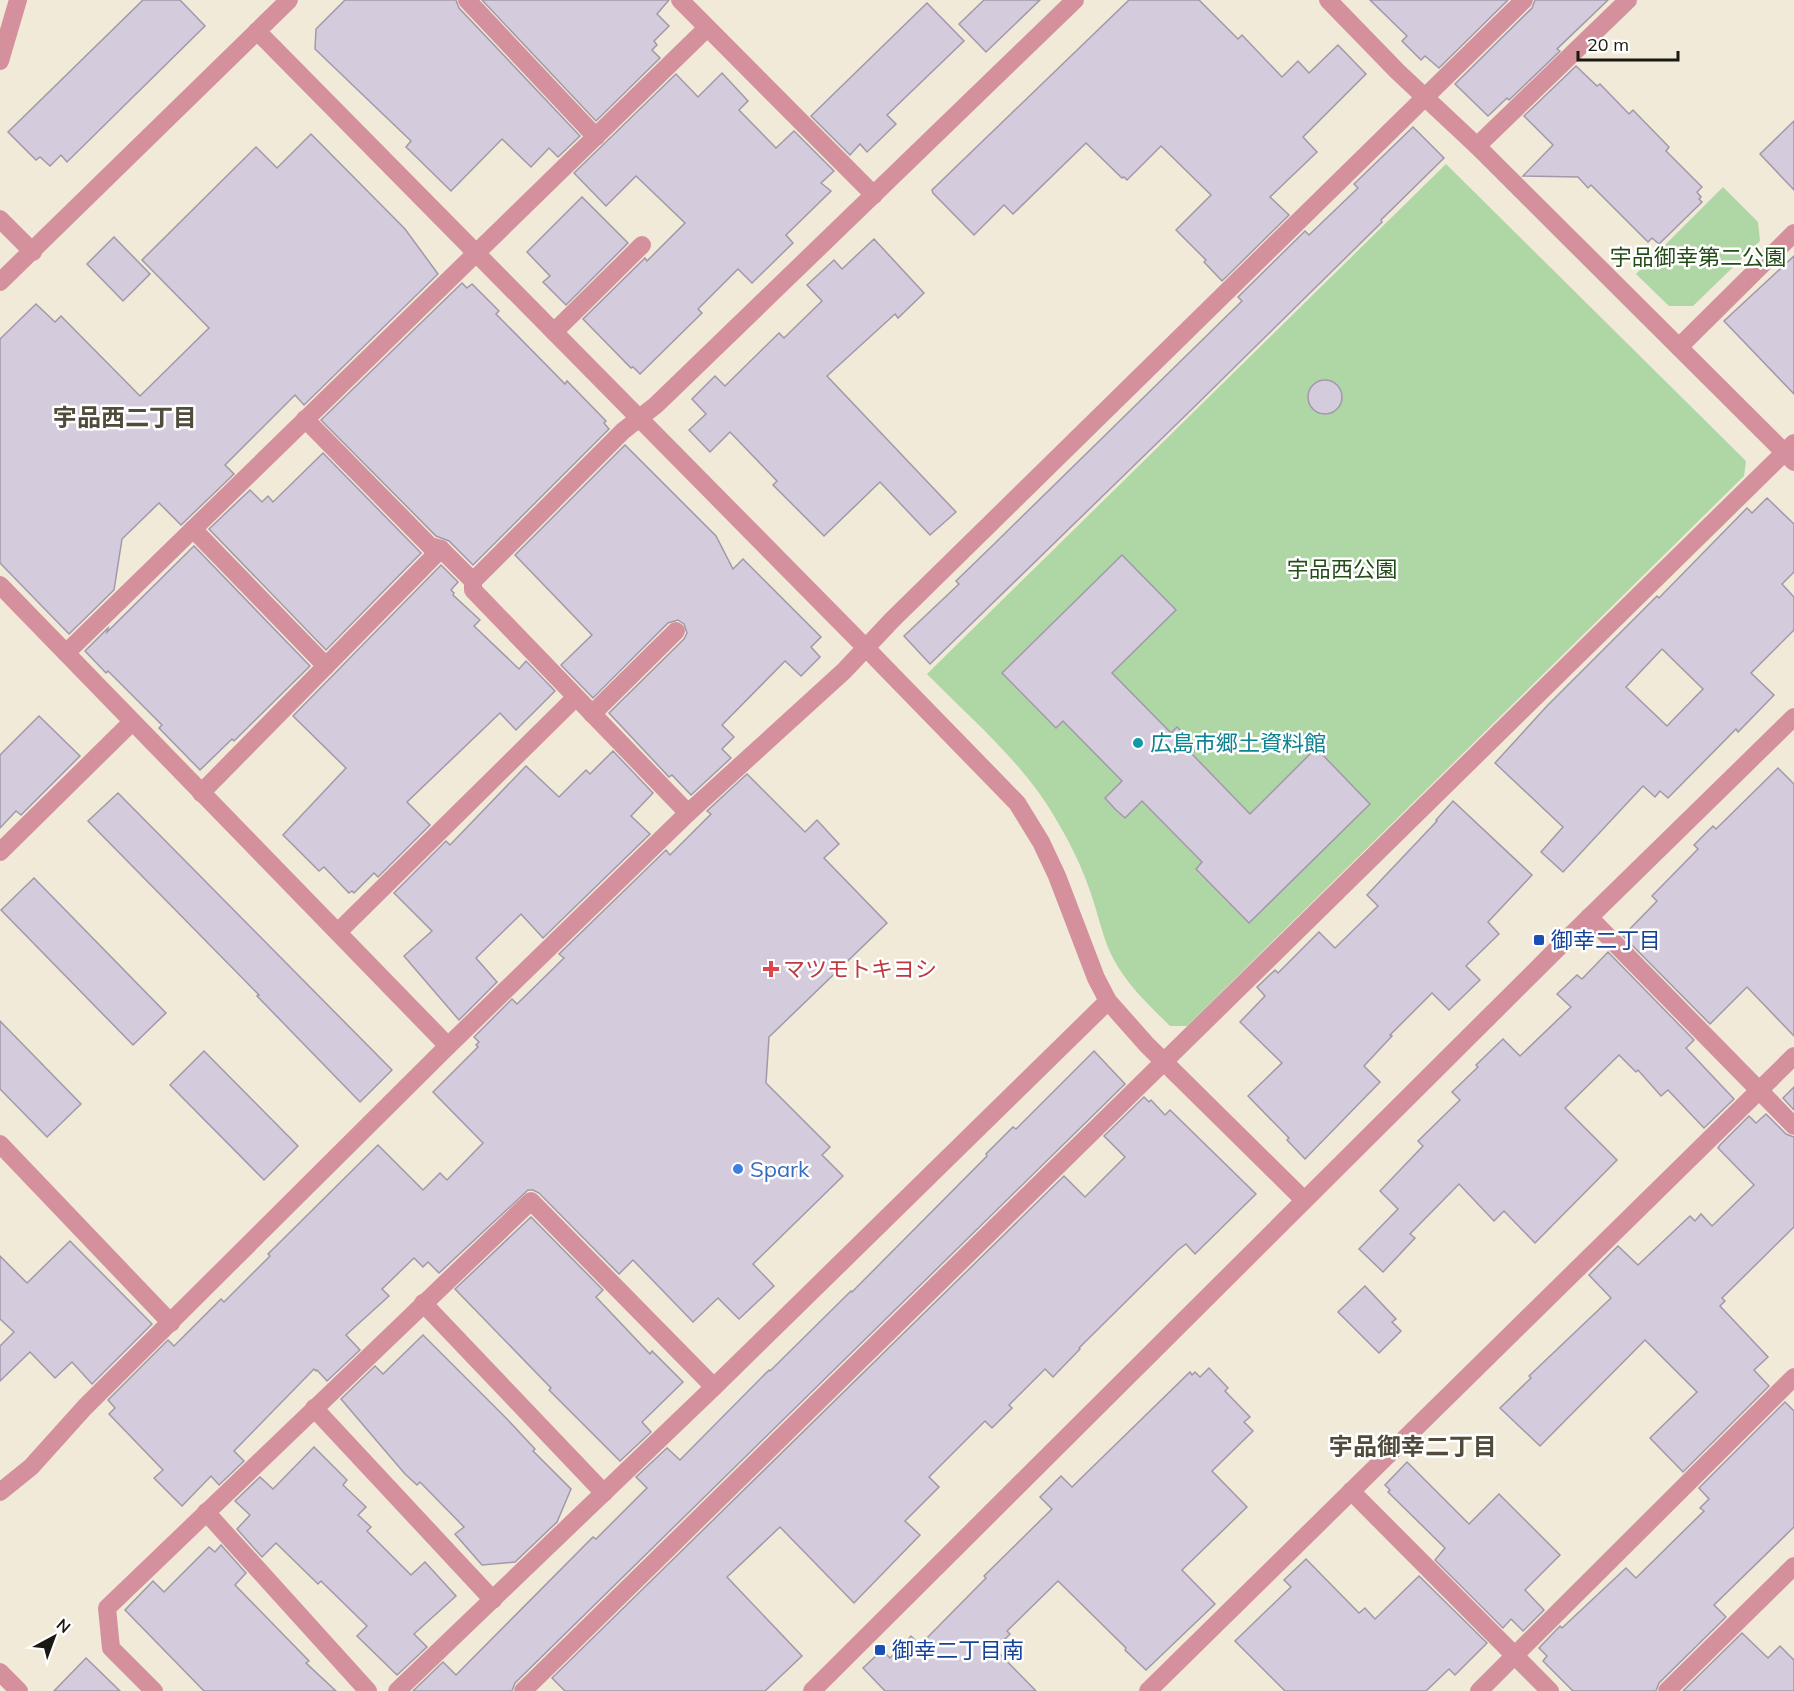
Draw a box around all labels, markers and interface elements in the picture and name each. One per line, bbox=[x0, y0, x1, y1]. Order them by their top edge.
scale bar bbox=[1578, 24, 1678, 62]
text: 20 m bbox=[1587, 33, 1629, 56]
park label: 宇品御幸第二公園 bbox=[1610, 243, 1786, 271]
district label: 宇品西二丁目 bbox=[53, 402, 197, 432]
park label: 宇品西公園 bbox=[1287, 555, 1397, 583]
place label: 広島市郷土資料館 bbox=[1150, 729, 1326, 757]
marker: 広島市郷土資料館 bbox=[1131, 736, 1145, 750]
place label: 御幸二丁目 bbox=[1551, 926, 1661, 954]
marker: 御幸二丁目 bbox=[1532, 933, 1546, 947]
place label: マツモトキヨシ bbox=[783, 955, 937, 983]
marker: マツモトキヨシ bbox=[764, 962, 778, 976]
place label: Spark bbox=[750, 1155, 810, 1183]
marker: Spark bbox=[731, 1162, 745, 1176]
district label: 宇品御幸二丁目 bbox=[1329, 1431, 1497, 1461]
north arrow bbox=[24, 1607, 84, 1667]
text: N bbox=[53, 1614, 75, 1637]
place label: 御幸二丁目南 bbox=[892, 1636, 1024, 1664]
marker: 御幸二丁目南 bbox=[873, 1643, 887, 1657]

